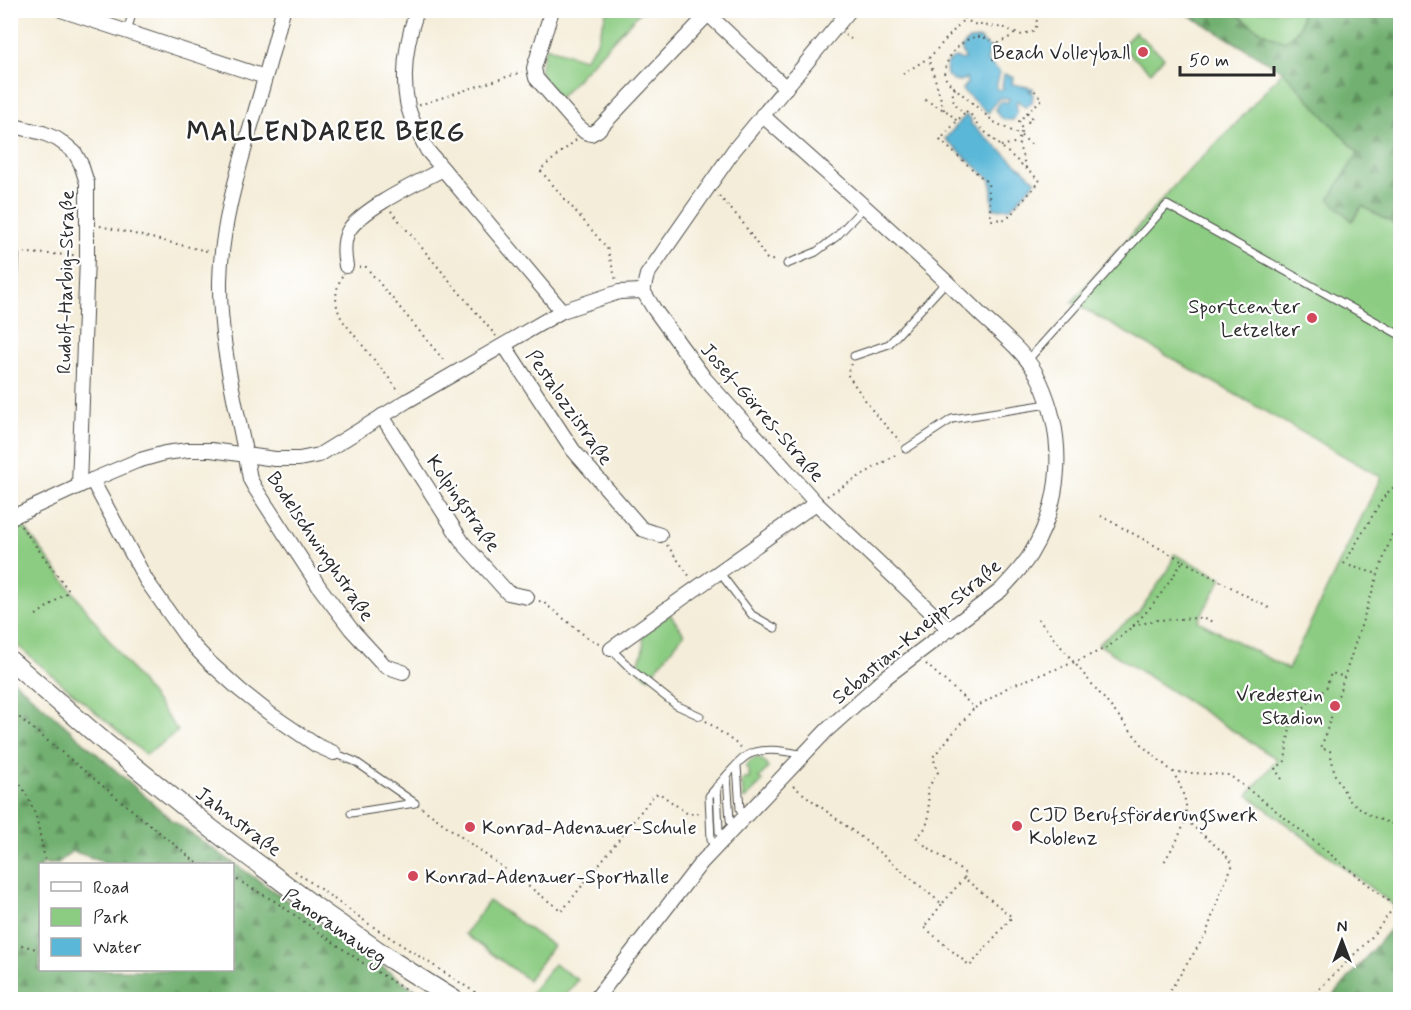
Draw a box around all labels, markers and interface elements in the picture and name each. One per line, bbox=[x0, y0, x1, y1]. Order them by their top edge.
scale bar bbox=[1180, 39, 1274, 77]
place label: Beach Volleyball bbox=[992, 40, 1131, 67]
marker: Beach Volleyball bbox=[1136, 45, 1150, 59]
text: 50 m bbox=[1189, 49, 1229, 73]
district label: MALLENDARER BERG bbox=[187, 116, 465, 150]
street label: Rudolf-Harbig-Straße bbox=[51, 190, 82, 374]
place label: Sportcenter Letzelter bbox=[1188, 294, 1301, 344]
marker: Sportcenter Letzelter bbox=[1305, 311, 1319, 325]
street label: Josef-Görres-Straße bbox=[694, 337, 830, 489]
street label: Pestalozzistraße bbox=[519, 345, 619, 471]
street label: Kolpingstraße bbox=[418, 450, 506, 559]
street label: Bodelschwinghstraße bbox=[259, 467, 380, 628]
street label: Sebastian-Kneipp-Straße bbox=[827, 553, 1008, 711]
place label: Vredestein Stadion bbox=[1236, 682, 1323, 732]
marker: Vredestein Stadion bbox=[1328, 699, 1342, 713]
street label: Jahnstraße bbox=[189, 781, 287, 864]
place label: CJD Berufsförderungswerk Koblenz bbox=[1029, 802, 1258, 852]
place label: Konrad-Adenauer-Schule bbox=[482, 815, 697, 842]
marker: CJD Berufsförderungswerk Koblenz bbox=[1010, 819, 1024, 833]
marker: Konrad-Adenauer-Schule bbox=[463, 820, 477, 834]
legend bbox=[39, 863, 234, 971]
place label: Konrad-Adenauer-Sporthalle bbox=[425, 864, 669, 891]
marker: Konrad-Adenauer-Sporthalle bbox=[406, 869, 420, 883]
text: Road bbox=[93, 876, 129, 900]
street label: Panoramaweg bbox=[276, 883, 391, 973]
text: Park bbox=[93, 906, 129, 930]
north arrow bbox=[1312, 911, 1372, 971]
text: N bbox=[1337, 917, 1347, 938]
text: Water bbox=[93, 936, 142, 960]

